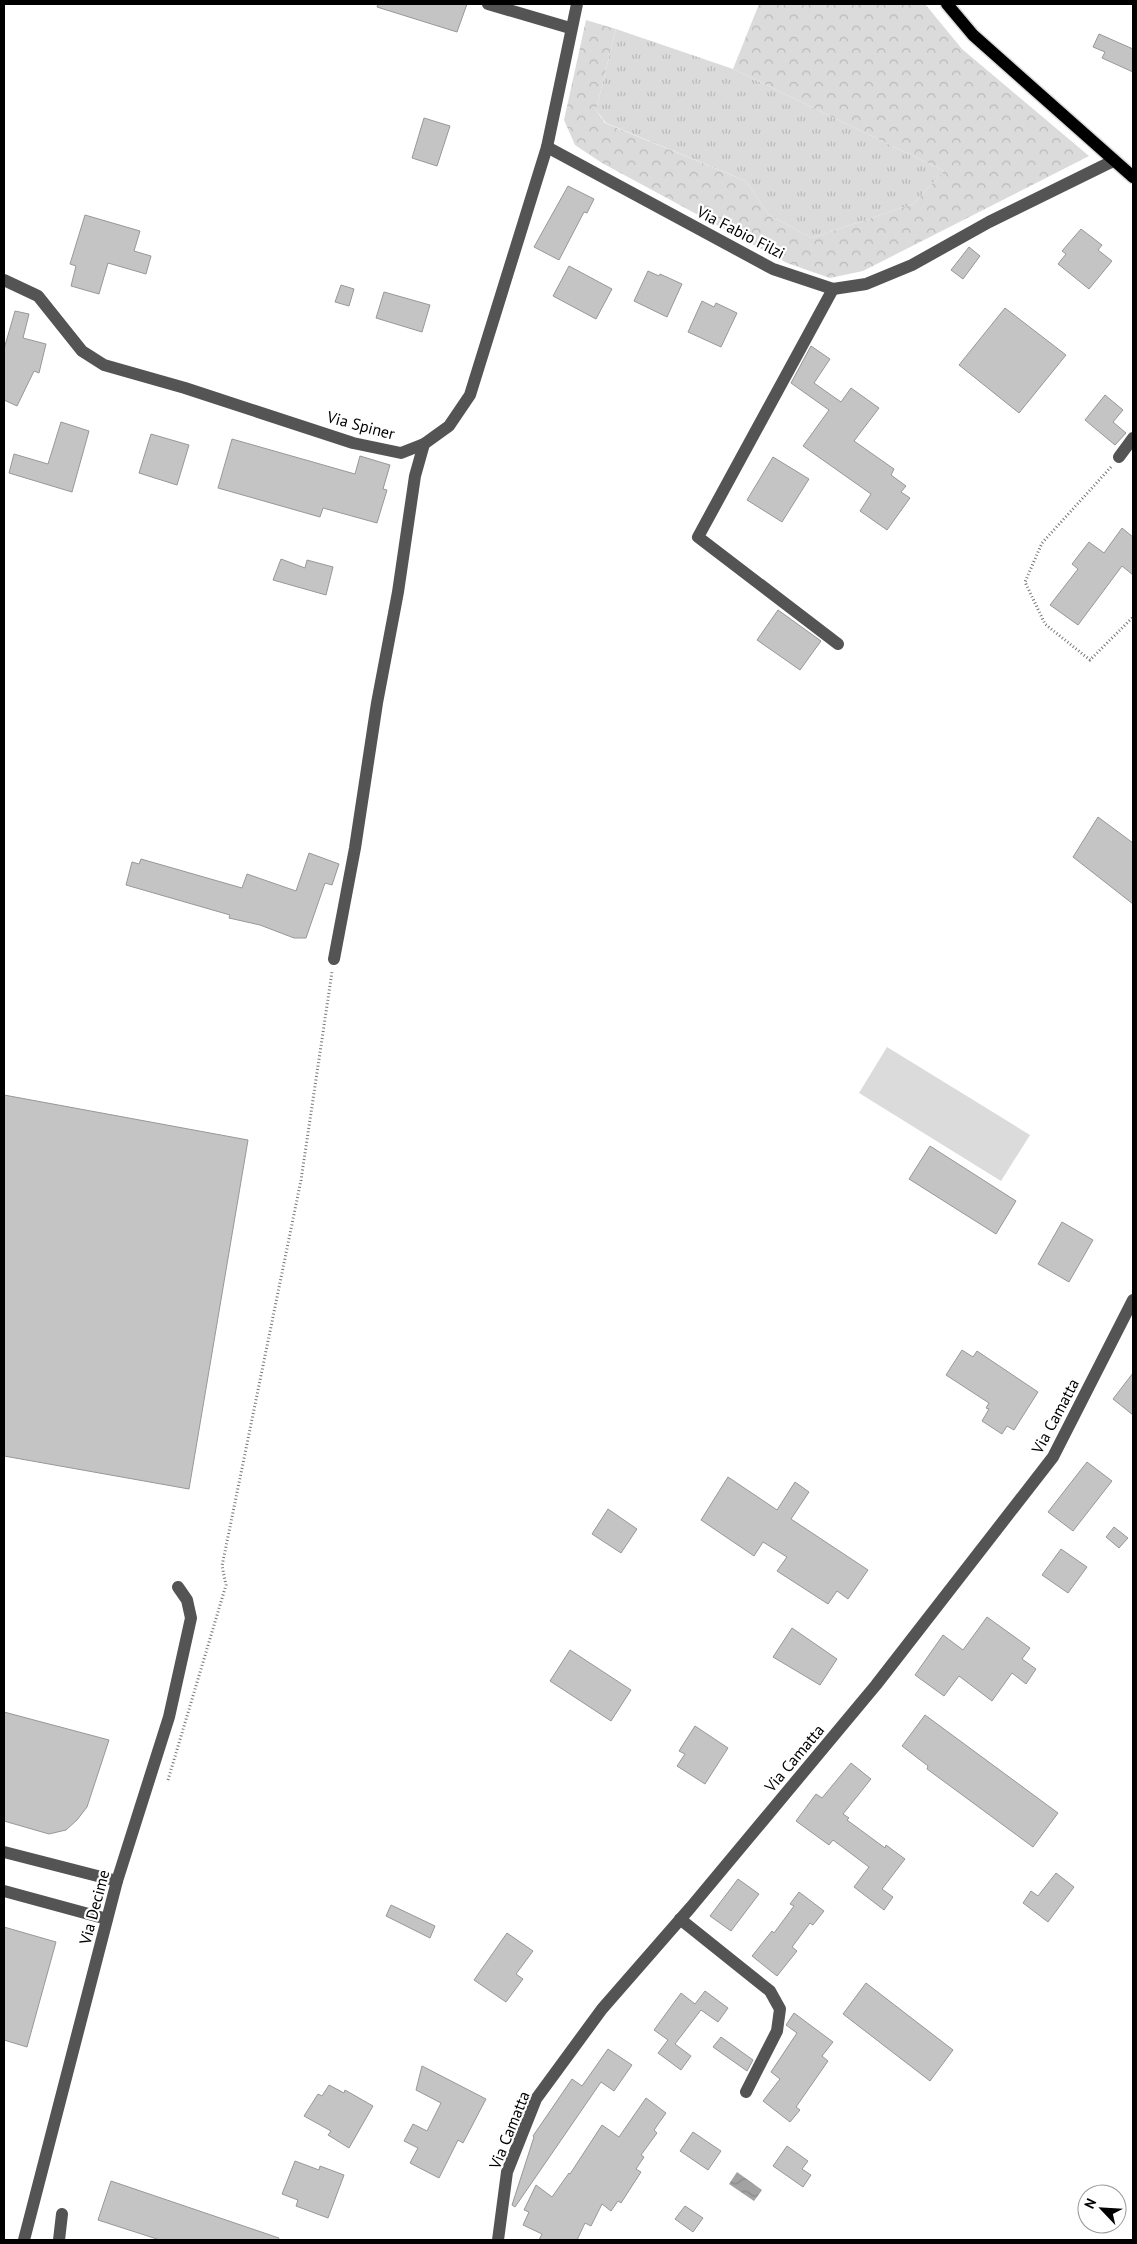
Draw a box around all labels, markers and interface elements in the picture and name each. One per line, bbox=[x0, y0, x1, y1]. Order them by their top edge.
street label: Via Fabio Filzi bbox=[693, 201, 788, 263]
street label: Via Spiner bbox=[324, 406, 398, 444]
street label: Via Camatta bbox=[1026, 1375, 1083, 1458]
street label: Via Camatta bbox=[759, 1720, 828, 1797]
street label: Via Decime bbox=[74, 1867, 114, 1948]
street label: Via Camatta bbox=[484, 2088, 534, 2173]
north arrow bbox=[1077, 2184, 1127, 2234]
text: N bbox=[1080, 2196, 1100, 2211]

